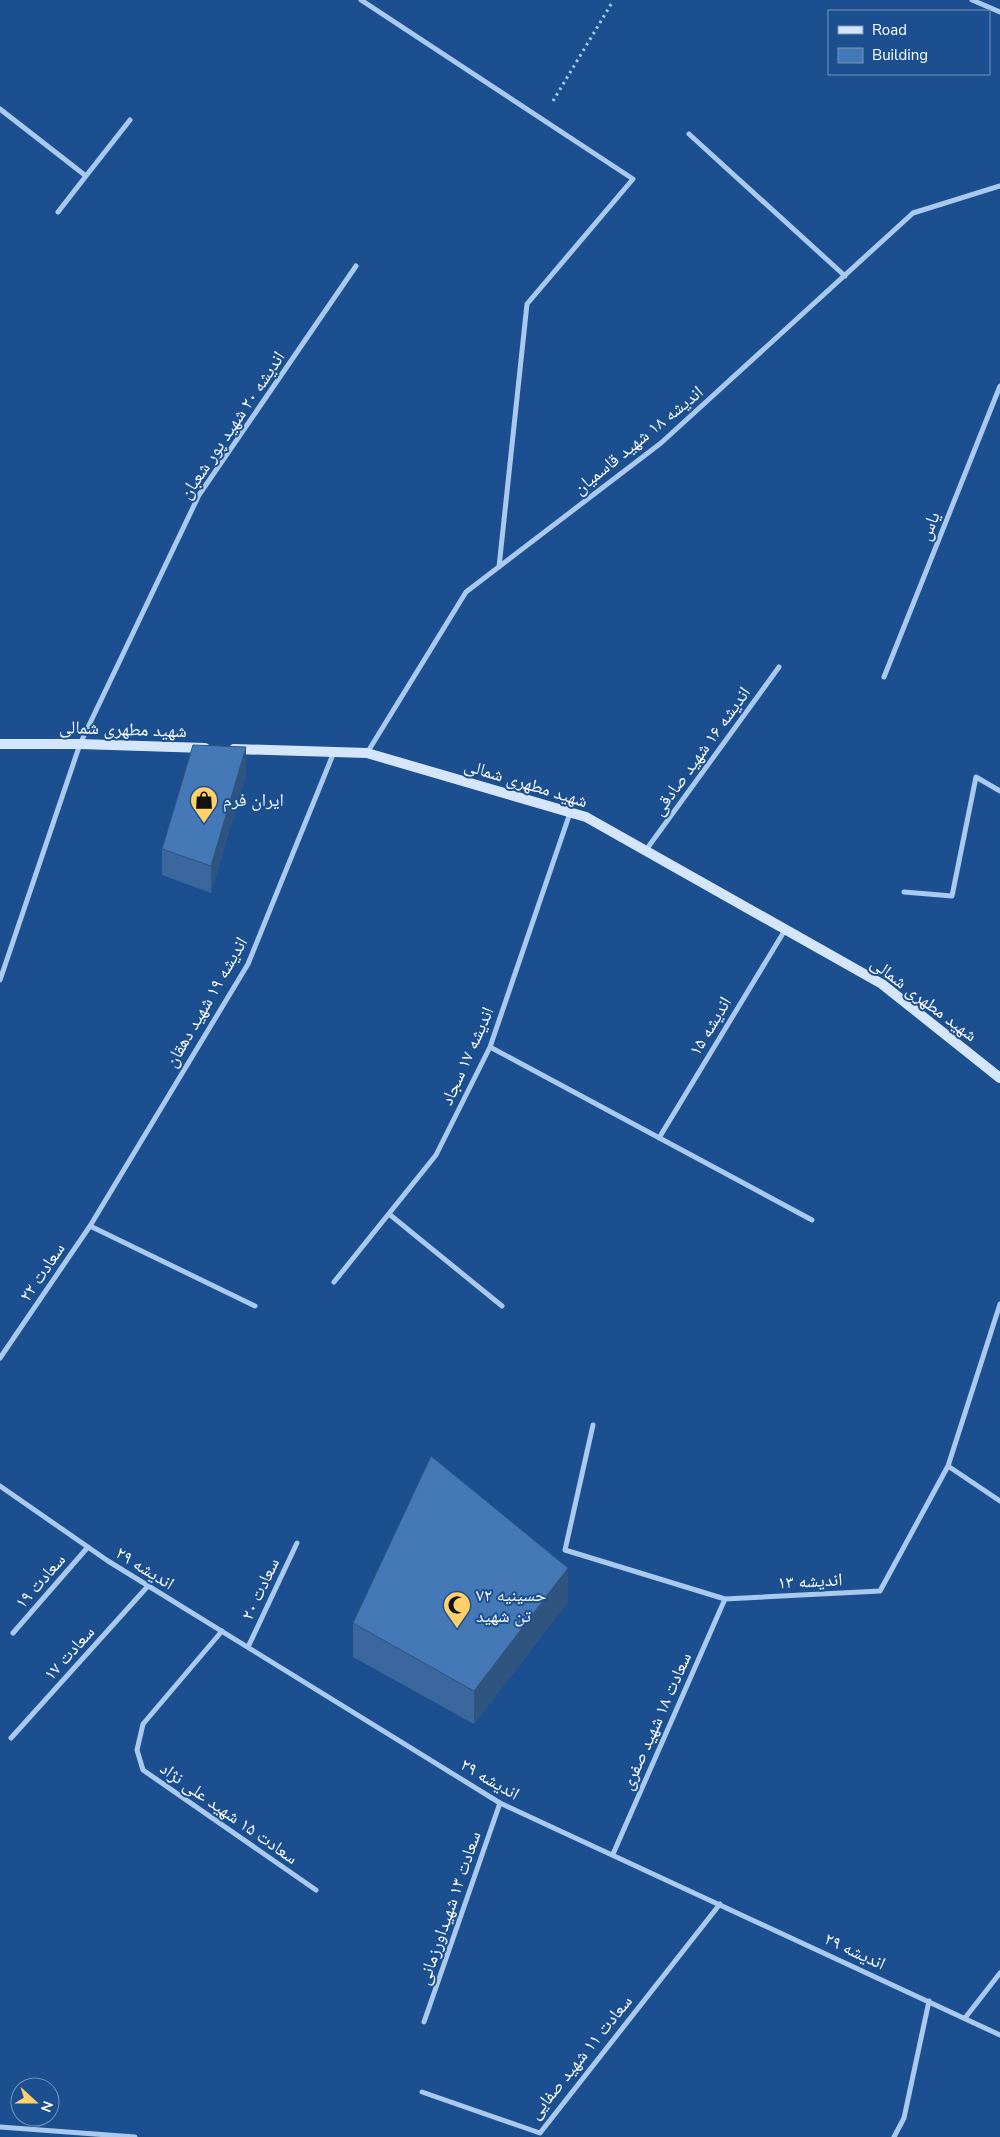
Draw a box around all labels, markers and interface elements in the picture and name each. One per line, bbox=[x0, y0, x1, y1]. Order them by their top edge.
legend bbox=[828, 10, 990, 75]
text: Road bbox=[872, 20, 907, 40]
text: Building bbox=[872, 45, 928, 65]
street label: اندیشه ۲۰ شهید پور شعبان bbox=[174, 346, 290, 504]
street label: اندیشه ۱۸ شهید قاسمیان bbox=[568, 380, 708, 500]
street label: یاس bbox=[912, 508, 946, 544]
street label: اندیشه ۱۶ شهید صادقی bbox=[646, 682, 756, 820]
street label: شهید مطهری شمالی bbox=[59, 715, 187, 743]
street label: شهید مطهری شمالی bbox=[461, 753, 591, 813]
shop icon: ایران فرم bbox=[189, 785, 219, 824]
place label: ایران فرم bbox=[223, 788, 284, 812]
street label: اندیشه ۱۹ شهید دهقان bbox=[159, 933, 253, 1071]
street label: شهید مطهری شمالی bbox=[866, 951, 982, 1047]
street label: اندیشه ۱۵ bbox=[683, 992, 737, 1060]
street label: اندیشه ۱۷ سجاد bbox=[435, 1003, 499, 1109]
street label: سعادت ۲۲ bbox=[14, 1238, 70, 1306]
street label: اندیشه ۲۹ bbox=[111, 1541, 179, 1595]
street label: سعادت ۱۹ bbox=[9, 1548, 71, 1614]
street label: سعادت ۲۰ bbox=[235, 1554, 285, 1624]
street label: اندیشه ۱۳ bbox=[777, 1567, 843, 1595]
place label: حسینیه ۷۲ تن شهید bbox=[476, 1583, 547, 1628]
mosque icon: حسینیه ۷۲ تن شهید bbox=[442, 1590, 472, 1629]
street label: سعادت ۱۷ bbox=[38, 1620, 100, 1686]
street label: سعادت ۱۸ شهید صفری bbox=[615, 1648, 697, 1794]
street label: اندیشه ۲۹ bbox=[456, 1752, 524, 1806]
street label: سعادت ۱۵ شهید علی نژاد bbox=[155, 1756, 303, 1870]
street label: سعادت ۱۳ شهیداورزمانی bbox=[411, 1828, 487, 1988]
street label: اندیشه ۲۹ bbox=[821, 1926, 889, 1976]
street label: سعادت ۱۱ شهید صفایی bbox=[522, 1990, 638, 2124]
north arrow bbox=[10, 2077, 60, 2127]
text: N bbox=[36, 2098, 57, 2115]

